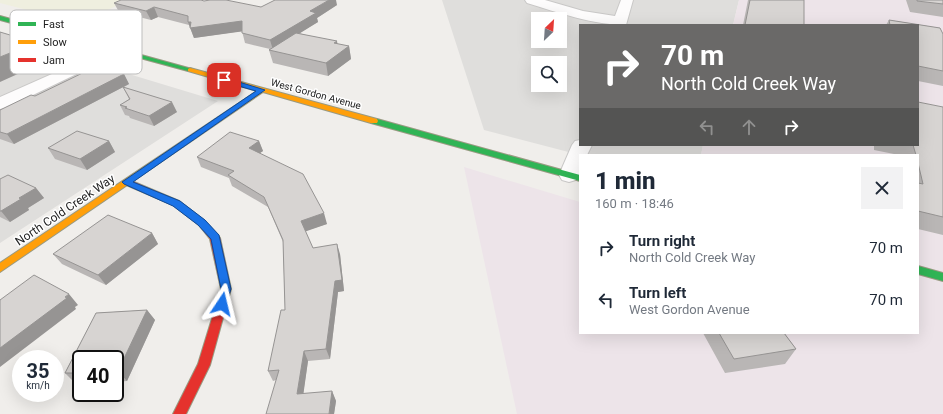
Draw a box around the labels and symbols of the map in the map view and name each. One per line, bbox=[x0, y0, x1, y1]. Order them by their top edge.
legend bbox=[10, 10, 142, 74]
north arrow bbox=[531, 12, 567, 48]
text: Fast bbox=[43, 18, 65, 31]
text: Slow bbox=[43, 36, 67, 49]
text: Jam bbox=[43, 54, 65, 67]
pin bbox=[207, 63, 241, 97]
street label: West Gordon Avenue bbox=[270, 77, 362, 111]
street label: North Cold Creek Way bbox=[13, 171, 118, 248]
position arrow bbox=[201, 283, 243, 325]
speed limit sign: 40 bbox=[72, 350, 124, 402]

